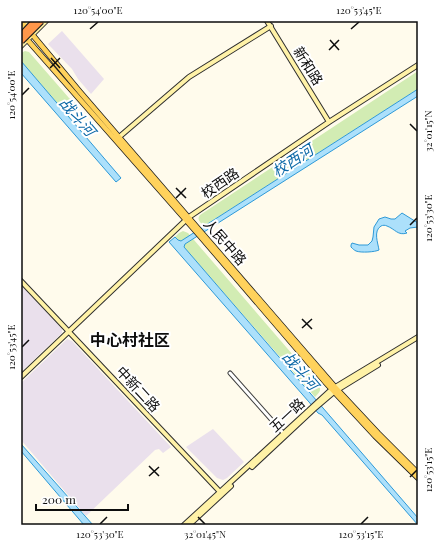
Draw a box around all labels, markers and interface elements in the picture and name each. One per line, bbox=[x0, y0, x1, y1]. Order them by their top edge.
text: 120°54'00"E bbox=[73, 3, 123, 17]
text: 120°53'45"E bbox=[336, 3, 382, 17]
street label: 新和路 bbox=[289, 43, 328, 89]
text: 120°54'00"E bbox=[4, 70, 18, 120]
water label: 战斗河 bbox=[55, 93, 102, 142]
text: 32°01'15"N bbox=[421, 110, 435, 152]
water label: 校西河 bbox=[268, 138, 319, 181]
street label: 校西路 bbox=[197, 163, 242, 202]
text: 120°53'30"E bbox=[421, 194, 435, 242]
street label: 人民中路 bbox=[200, 214, 251, 269]
text: 120°53'45"E bbox=[4, 324, 18, 370]
district label: 中心村社区 bbox=[90, 329, 170, 350]
water label: 战斗河 bbox=[278, 347, 325, 396]
street label: 中新二路 bbox=[112, 362, 164, 416]
street label: 五一路 bbox=[265, 393, 308, 436]
text: 120°53'15"E bbox=[421, 448, 435, 492]
scale bar bbox=[36, 486, 128, 512]
text: 200 m bbox=[42, 491, 76, 507]
text: 120°53'30"E bbox=[76, 527, 124, 541]
text: 32°01'45"N bbox=[184, 527, 226, 541]
text: 120°53'15"E bbox=[339, 527, 383, 541]

